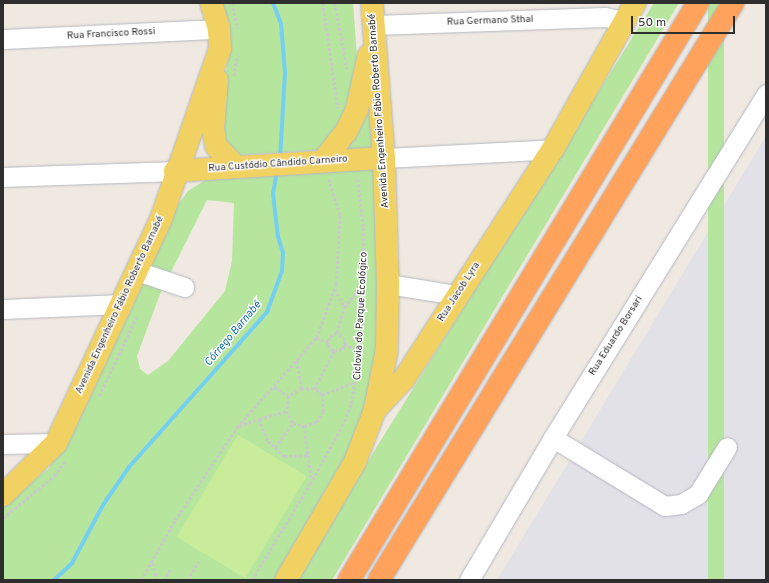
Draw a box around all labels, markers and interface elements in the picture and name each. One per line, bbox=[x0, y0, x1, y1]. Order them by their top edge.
scale bar bbox=[633, 8, 737, 34]
street label: Avenida Engenheiro Fábio Roberto Barnabé bbox=[366, 13, 392, 209]
street label: Rua Germano Sthal bbox=[446, 13, 534, 29]
text: 50 m bbox=[638, 15, 666, 31]
street label: Rua Francisco Rossi bbox=[67, 26, 155, 42]
street label: Rua Custódio Cândido Carneiro bbox=[208, 153, 348, 175]
street label: Avenida Engenheiro Fábio Roberto Barnabé bbox=[73, 214, 167, 396]
street label: Ciclovia do Parque Ecológico bbox=[352, 252, 370, 380]
street label: Rua Jacob Lyra bbox=[435, 260, 483, 324]
street label: Rua Eduardo Borsari bbox=[587, 294, 645, 378]
water label: Córrego Barnabé bbox=[202, 299, 264, 369]

